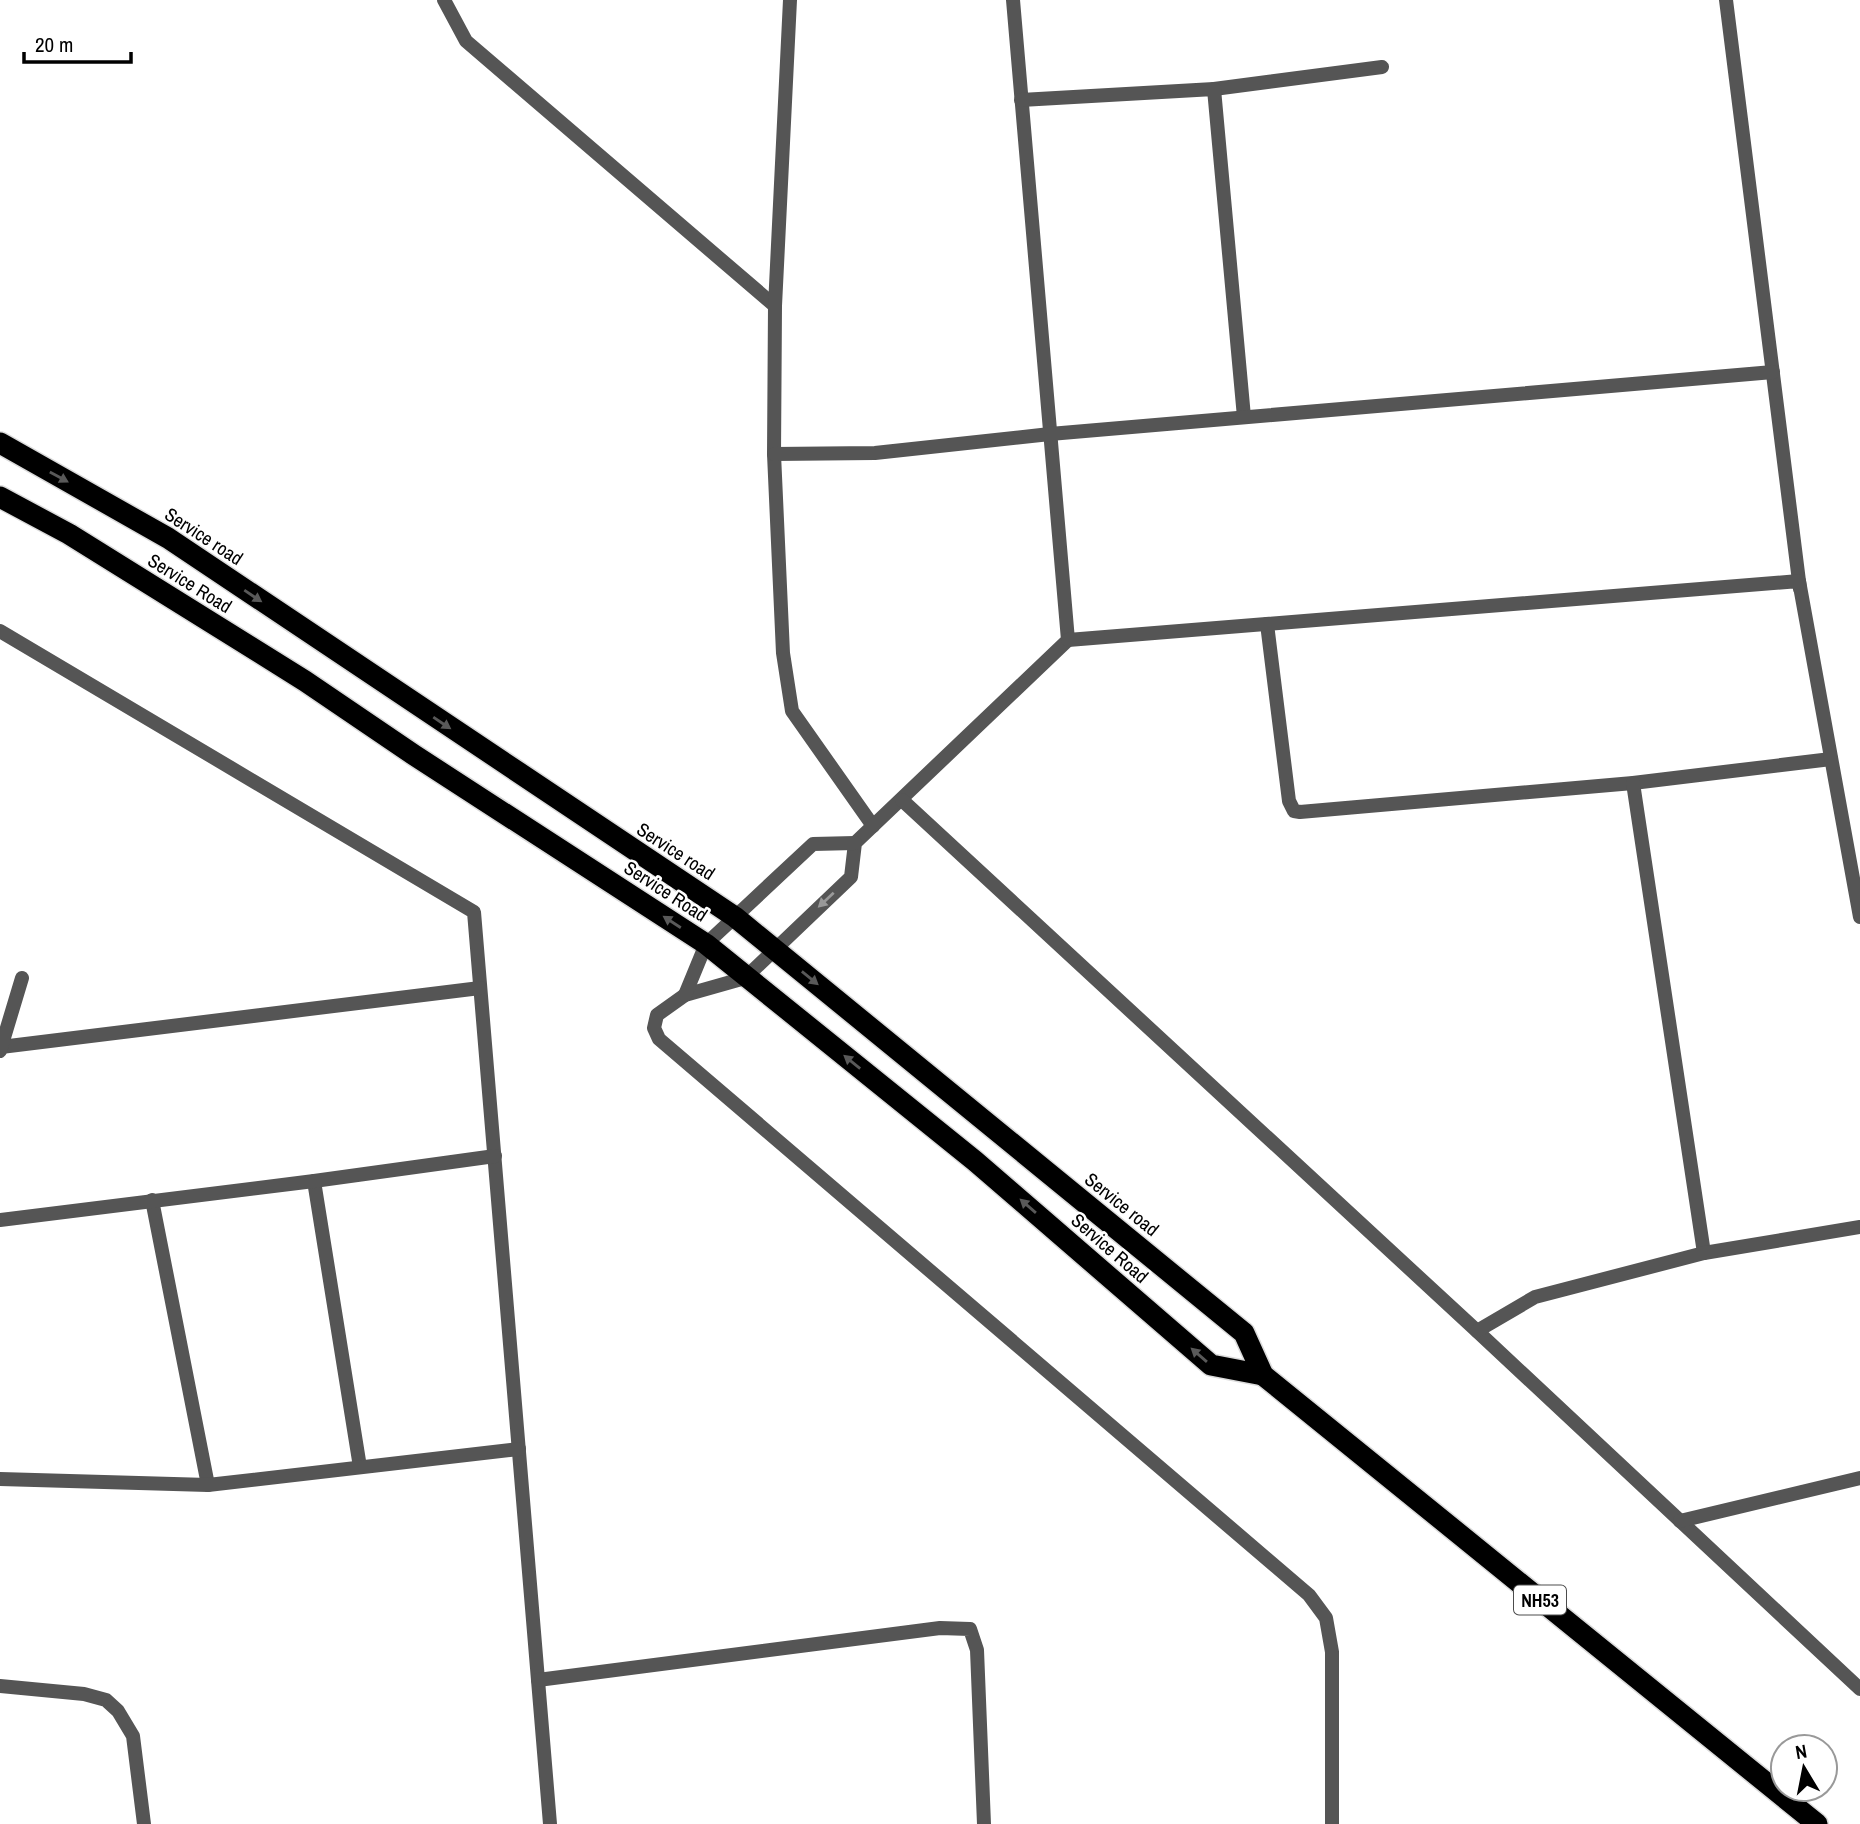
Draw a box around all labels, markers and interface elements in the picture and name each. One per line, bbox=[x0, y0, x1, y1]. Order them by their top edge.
scale bar bbox=[24, 21, 131, 65]
text: 20 m bbox=[35, 30, 73, 59]
one-way arrow bbox=[50, 471, 69, 483]
street label: Service road bbox=[160, 501, 248, 571]
street label: Service Road bbox=[143, 547, 237, 619]
one-way arrow bbox=[244, 589, 262, 603]
one-way arrow bbox=[433, 716, 451, 730]
street label: Service road bbox=[632, 816, 720, 886]
street label: Service Road bbox=[619, 854, 713, 928]
one-way arrow bbox=[817, 892, 835, 908]
one-way arrow bbox=[663, 916, 682, 929]
one-way arrow bbox=[801, 970, 818, 985]
one-way arrow bbox=[843, 1055, 860, 1070]
street label: Service road bbox=[1079, 1166, 1165, 1242]
one-way arrow bbox=[1019, 1199, 1036, 1214]
street label: Service Road bbox=[1066, 1207, 1154, 1289]
one-way arrow bbox=[1191, 1348, 1208, 1363]
road number: NH53 bbox=[1514, 1586, 1566, 1615]
north arrow bbox=[1769, 1733, 1839, 1803]
text: N bbox=[1793, 1737, 1809, 1765]

